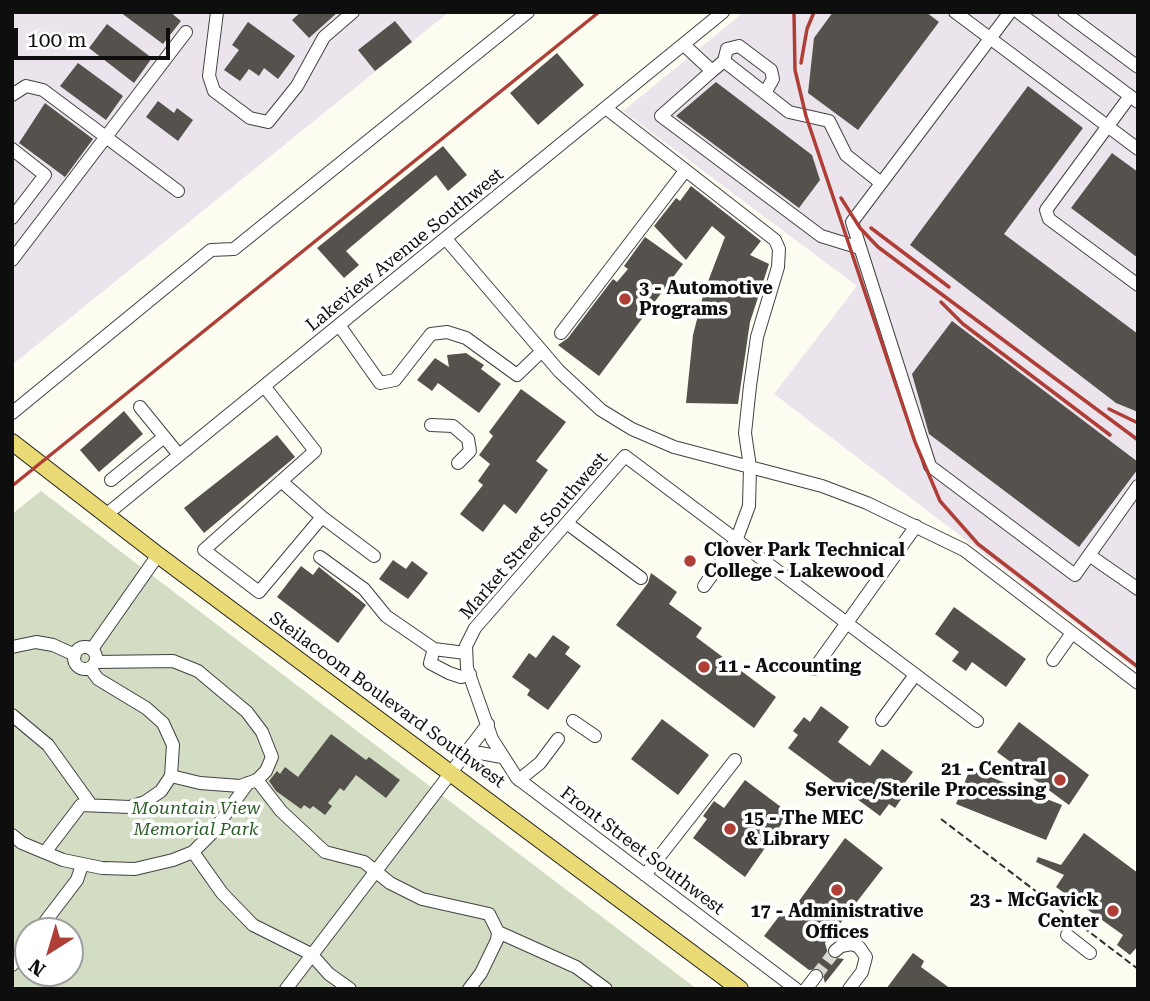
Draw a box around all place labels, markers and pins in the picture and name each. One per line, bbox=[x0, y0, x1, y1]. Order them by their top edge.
place label: 3 - Automotive Programs bbox=[639, 278, 773, 320]
marker: 3 - Automotive Programs bbox=[617, 291, 633, 307]
place label: Clover Park Technical College - Lakewood bbox=[704, 540, 905, 582]
marker: Clover Park Technical College - Lakewood bbox=[682, 553, 698, 569]
place label: 11 - Accounting bbox=[718, 656, 861, 678]
marker: 11 - Accounting bbox=[696, 659, 712, 675]
place label: 21 - Central Service/Sterile Processing bbox=[805, 759, 1046, 802]
marker: 21 - Central Service/Sterile Processing bbox=[1052, 772, 1068, 788]
place label: 15 - The MEC & Library bbox=[744, 808, 863, 850]
marker: 15 - The MEC & Library bbox=[722, 821, 738, 837]
marker: 17 - Administrative Offices bbox=[829, 882, 845, 898]
place label: 23 - McGavick Center bbox=[970, 890, 1099, 932]
place label: 17 - Administrative Offices bbox=[751, 901, 923, 944]
marker: 23 - McGavick Center bbox=[1105, 903, 1121, 919]

